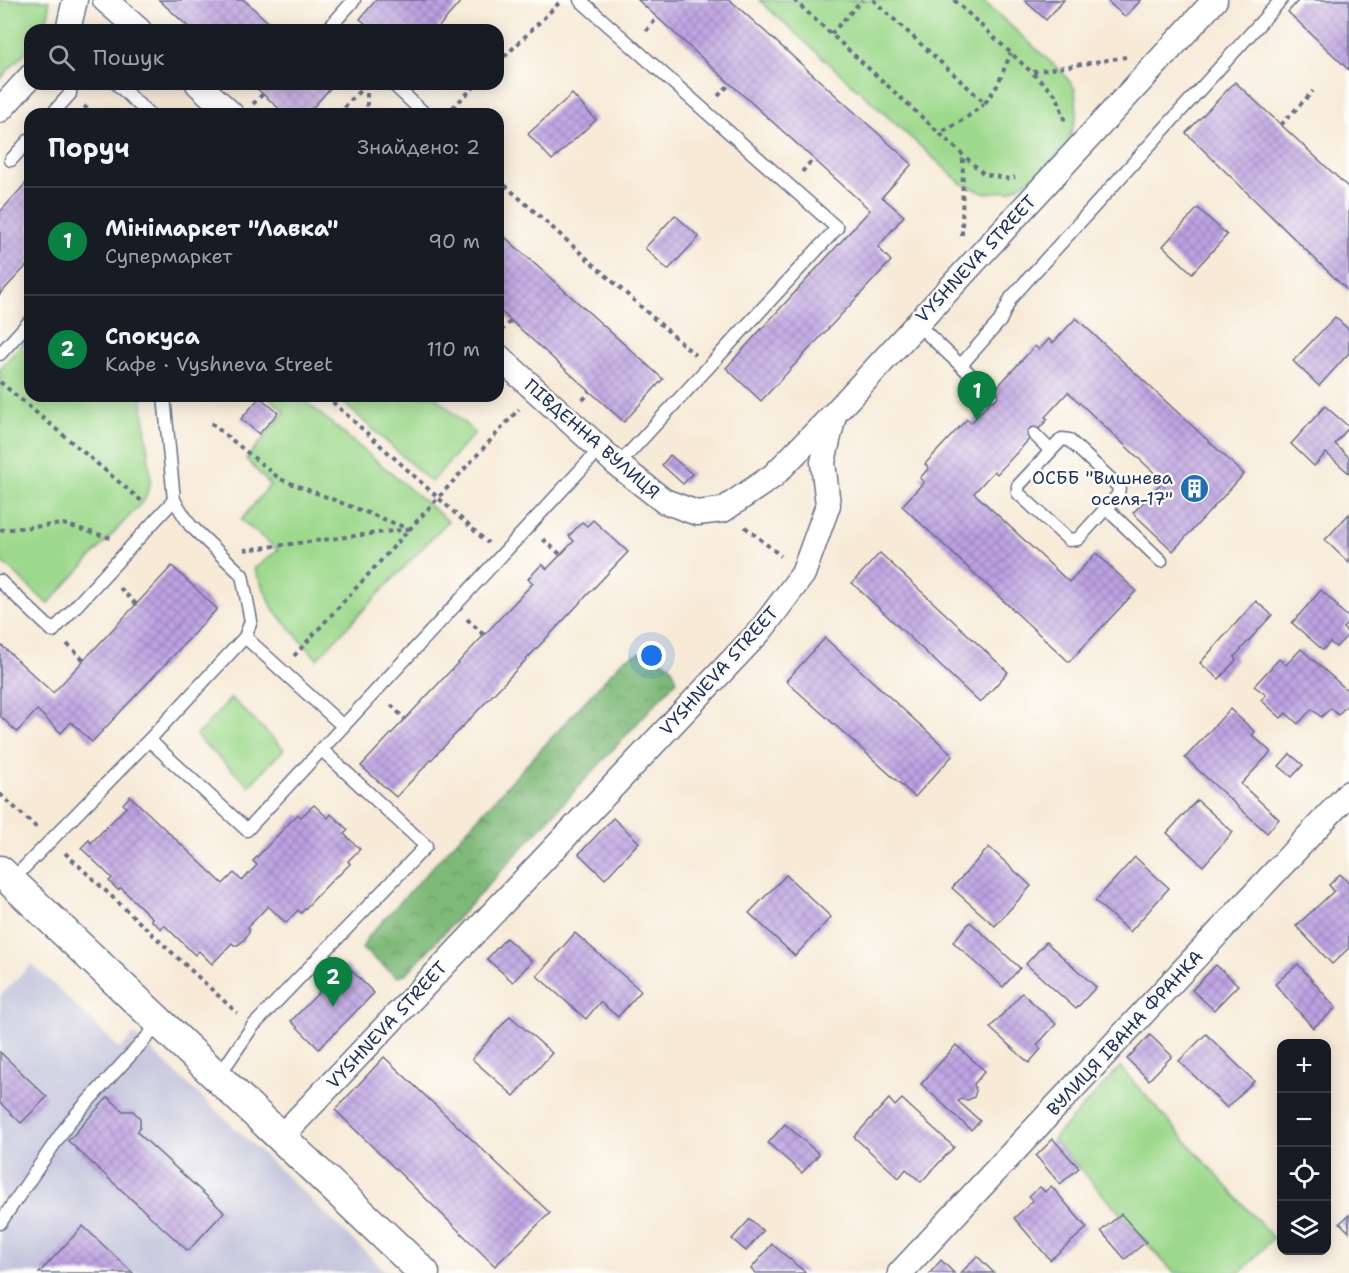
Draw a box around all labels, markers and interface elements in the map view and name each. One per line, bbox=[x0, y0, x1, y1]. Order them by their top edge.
search box bbox=[24, 24, 504, 90]
icon: search bbox=[45, 41, 78, 74]
text: Пошук bbox=[93, 43, 164, 72]
text: Поруч bbox=[48, 130, 130, 165]
text: Знайдено: 2 bbox=[357, 134, 480, 160]
street label: VYSHNEVA STREET bbox=[910, 190, 1042, 328]
text: Мінімаркет "Лавка" bbox=[105, 214, 338, 243]
text: 1 bbox=[63, 228, 72, 254]
text: 90 m bbox=[428, 228, 480, 254]
text: Супермаркет bbox=[105, 243, 232, 269]
text: Спокуса bbox=[105, 322, 200, 351]
text: 2 bbox=[61, 336, 75, 362]
text: 110 m bbox=[426, 336, 480, 362]
text: Кафе · Vyshneva Street bbox=[105, 351, 333, 377]
pin: 1 bbox=[958, 372, 996, 421]
street label: ПІВДЕННА ВУЛИЦЯ bbox=[519, 374, 665, 504]
place label: ОСББ "Вишнева оселя-17" bbox=[1032, 466, 1173, 511]
building icon: ОСББ "Вишнева оселя-17" bbox=[1178, 472, 1210, 504]
street label: VYSHNEVA STREET bbox=[654, 601, 784, 741]
your location bbox=[637, 641, 666, 670]
street label: ВУЛИЦЯ ІВАНА ФРАНКА bbox=[1042, 945, 1208, 1121]
street label: VYSHNEVA STREET bbox=[321, 956, 453, 1094]
pin: 2 bbox=[314, 958, 352, 1007]
map controls bbox=[1277, 1039, 1331, 1255]
button: + bbox=[1277, 1039, 1331, 1093]
button: − bbox=[1277, 1093, 1331, 1147]
button: locate bbox=[1277, 1147, 1331, 1201]
button: layers bbox=[1277, 1201, 1331, 1255]

